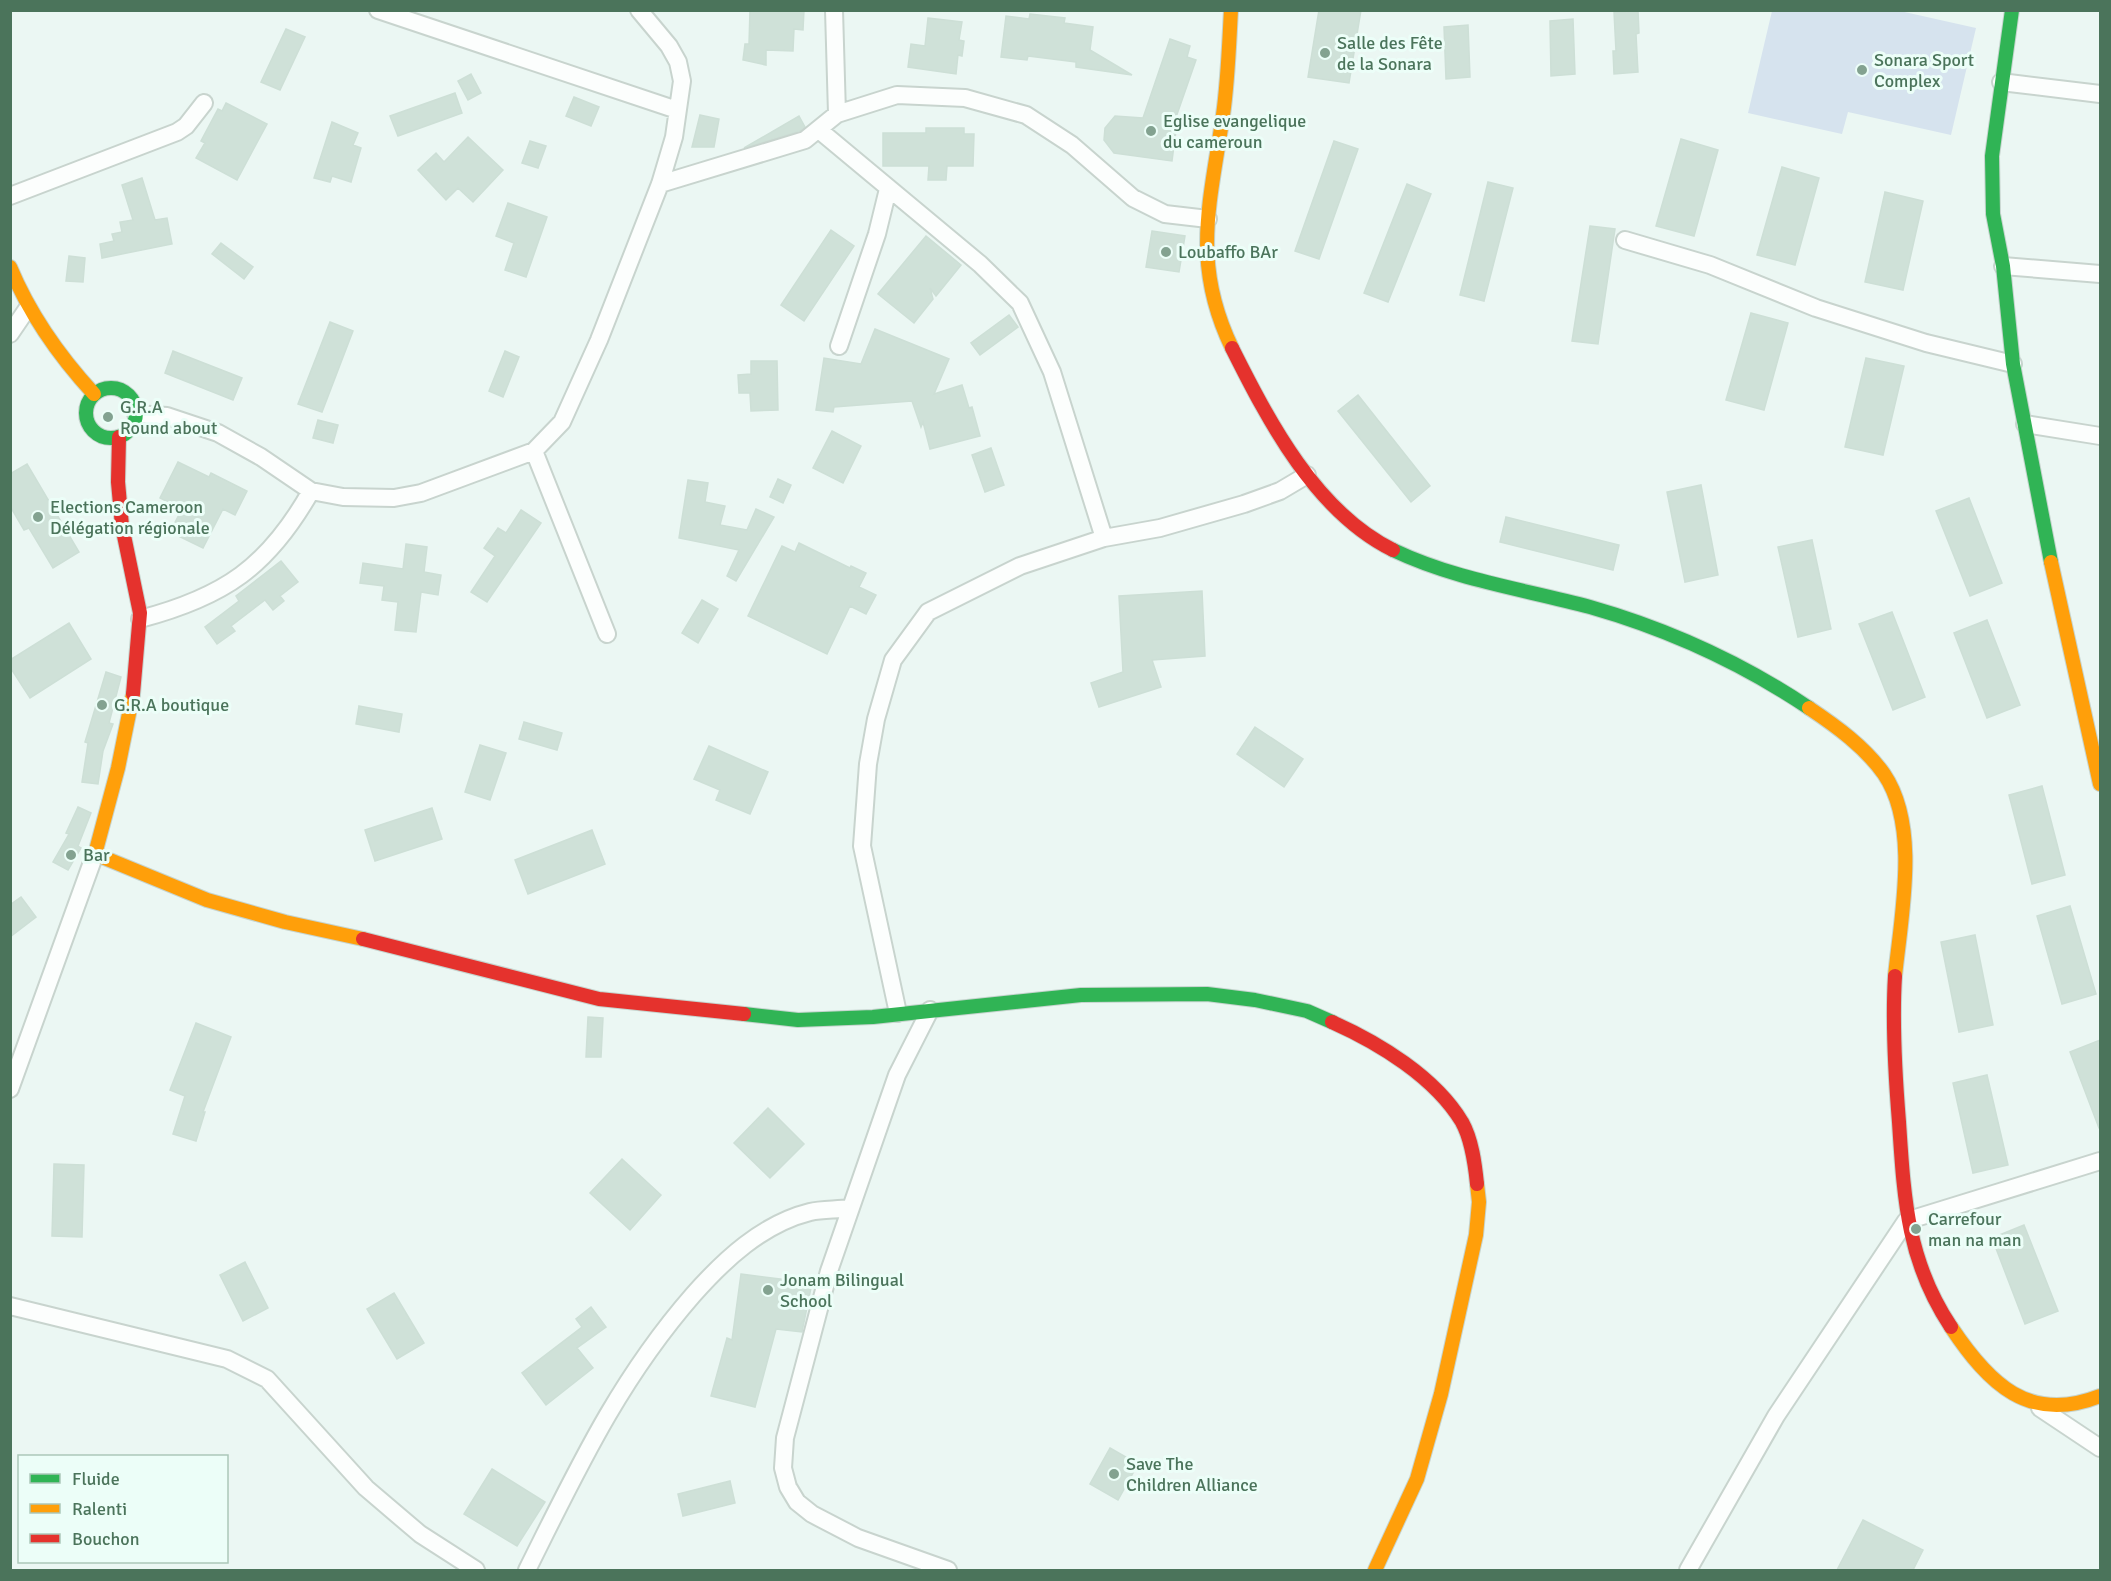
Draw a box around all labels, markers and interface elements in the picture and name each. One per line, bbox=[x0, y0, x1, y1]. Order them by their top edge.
place label: Salle des Fête de la Sonara bbox=[1337, 32, 1443, 75]
marker: Salle des Fête de la Sonara bbox=[1318, 46, 1332, 60]
place label: Sonara Sport Complex bbox=[1874, 49, 1974, 92]
marker: Sonara Sport Complex bbox=[1855, 63, 1869, 77]
place label: Eglise evangelique du cameroun bbox=[1163, 110, 1306, 153]
marker: Eglise evangelique du cameroun bbox=[1144, 124, 1158, 138]
place label: Loubaffo BAr bbox=[1178, 241, 1278, 263]
marker: Loubaffo BAr bbox=[1159, 245, 1173, 259]
place label: G.R.A Round about bbox=[120, 396, 217, 439]
marker: G.R.A Round about bbox=[101, 410, 115, 424]
place label: Elections Cameroon Délégation régionale bbox=[50, 496, 210, 539]
marker: Elections Cameroon Délégation régionale bbox=[31, 510, 45, 524]
place label: G.R.A boutique bbox=[114, 694, 229, 716]
marker: G.R.A boutique bbox=[95, 698, 109, 712]
place label: Bar bbox=[83, 844, 110, 866]
marker: Bar bbox=[64, 848, 78, 862]
place label: Carrefour man na man bbox=[1928, 1208, 2021, 1251]
marker: Carrefour man na man bbox=[1909, 1222, 1923, 1236]
place label: Jonam Bilingual School bbox=[780, 1269, 904, 1312]
marker: Jonam Bilingual School bbox=[761, 1283, 775, 1297]
place label: Save The Children Alliance bbox=[1126, 1453, 1258, 1496]
legend bbox=[18, 1455, 228, 1563]
marker: Save The Children Alliance bbox=[1107, 1467, 1121, 1481]
text: Fluide bbox=[72, 1468, 120, 1490]
text: Ralenti bbox=[72, 1498, 127, 1520]
text: Bouchon bbox=[72, 1528, 140, 1550]

